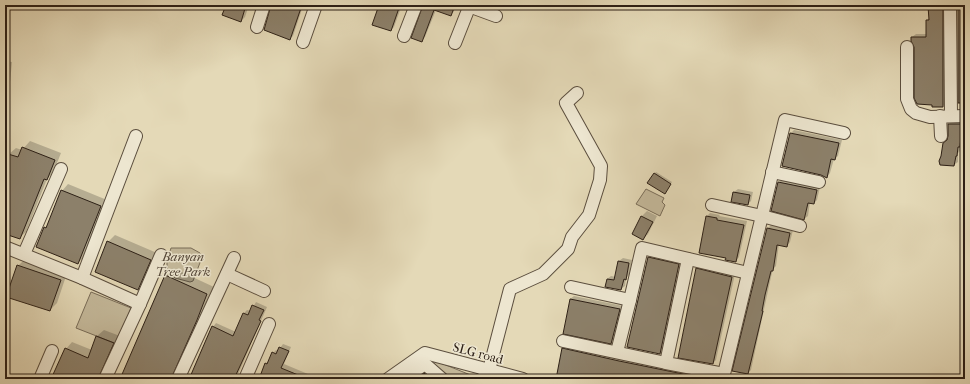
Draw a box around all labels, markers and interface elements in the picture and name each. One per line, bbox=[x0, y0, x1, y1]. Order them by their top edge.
park label: Banyan Tree Park bbox=[156, 249, 211, 279]
street label: SLG road bbox=[451, 339, 506, 367]

